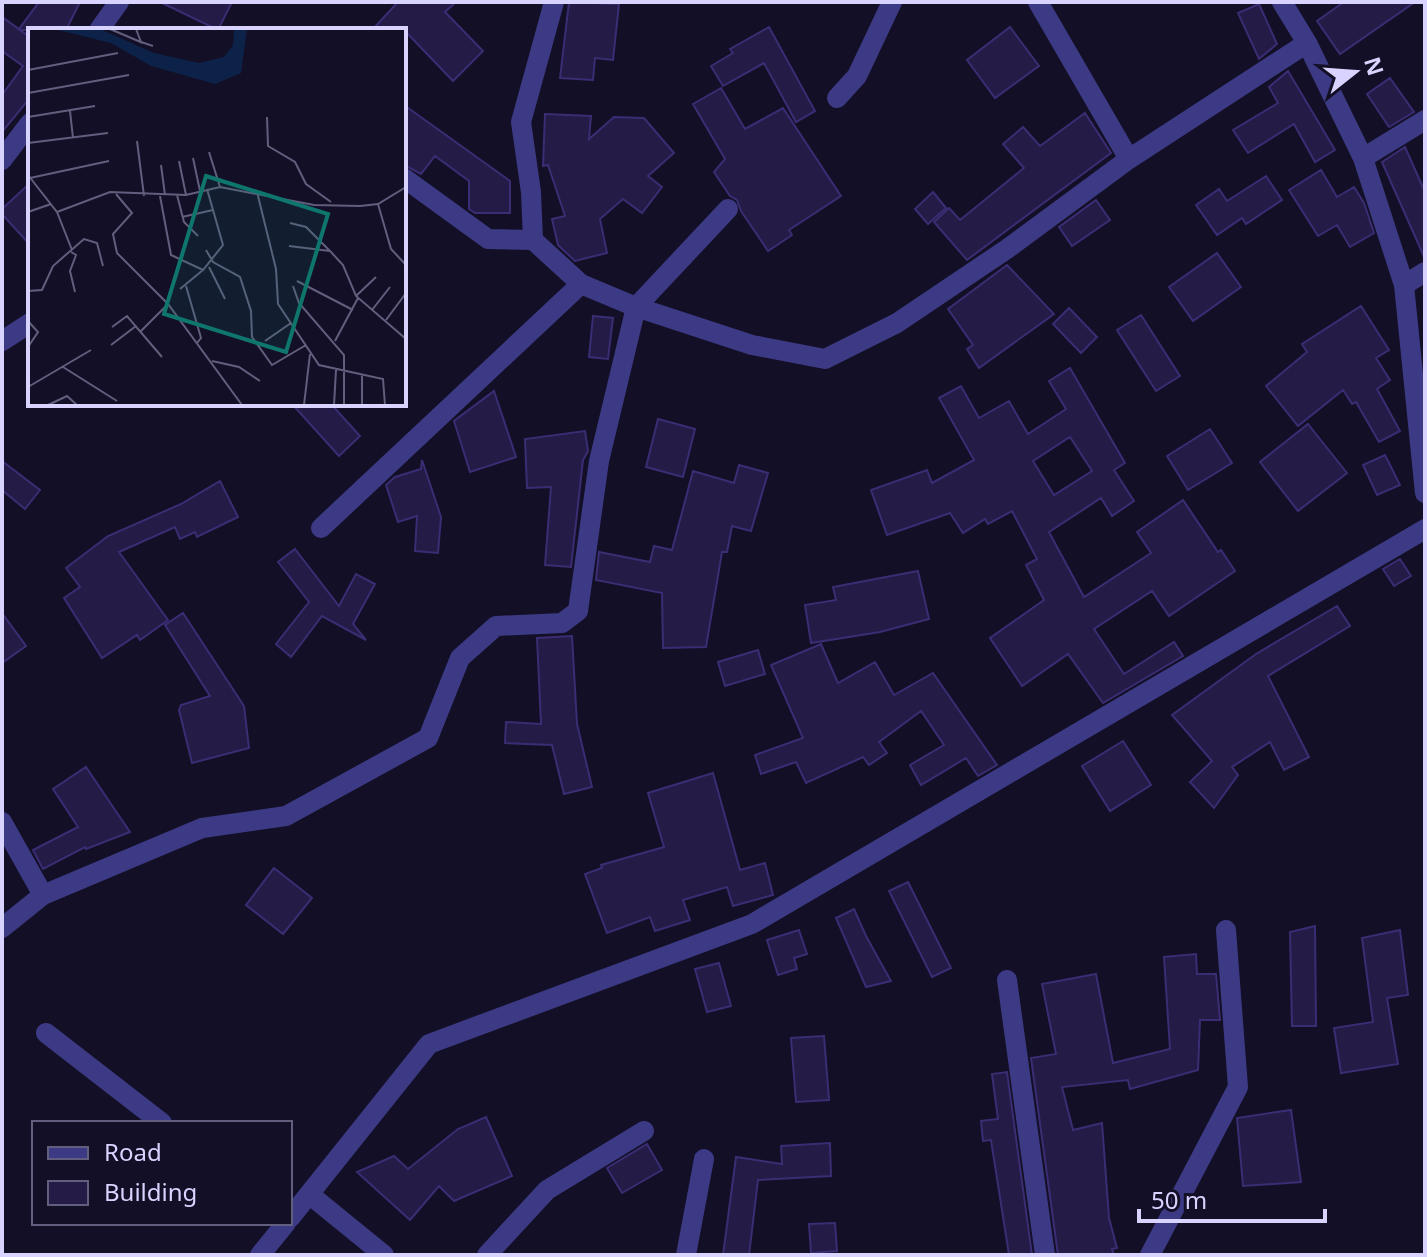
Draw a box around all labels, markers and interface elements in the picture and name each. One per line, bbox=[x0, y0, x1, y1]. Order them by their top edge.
inset map bbox=[28, 28, 406, 406]
north arrow bbox=[1315, 32, 1395, 112]
text: N bbox=[1358, 53, 1392, 79]
legend bbox=[32, 1121, 292, 1225]
text: Road bbox=[104, 1135, 162, 1168]
scale bar bbox=[1139, 1173, 1325, 1223]
text: Building bbox=[104, 1175, 197, 1208]
text: 50 m bbox=[1151, 1183, 1207, 1216]

